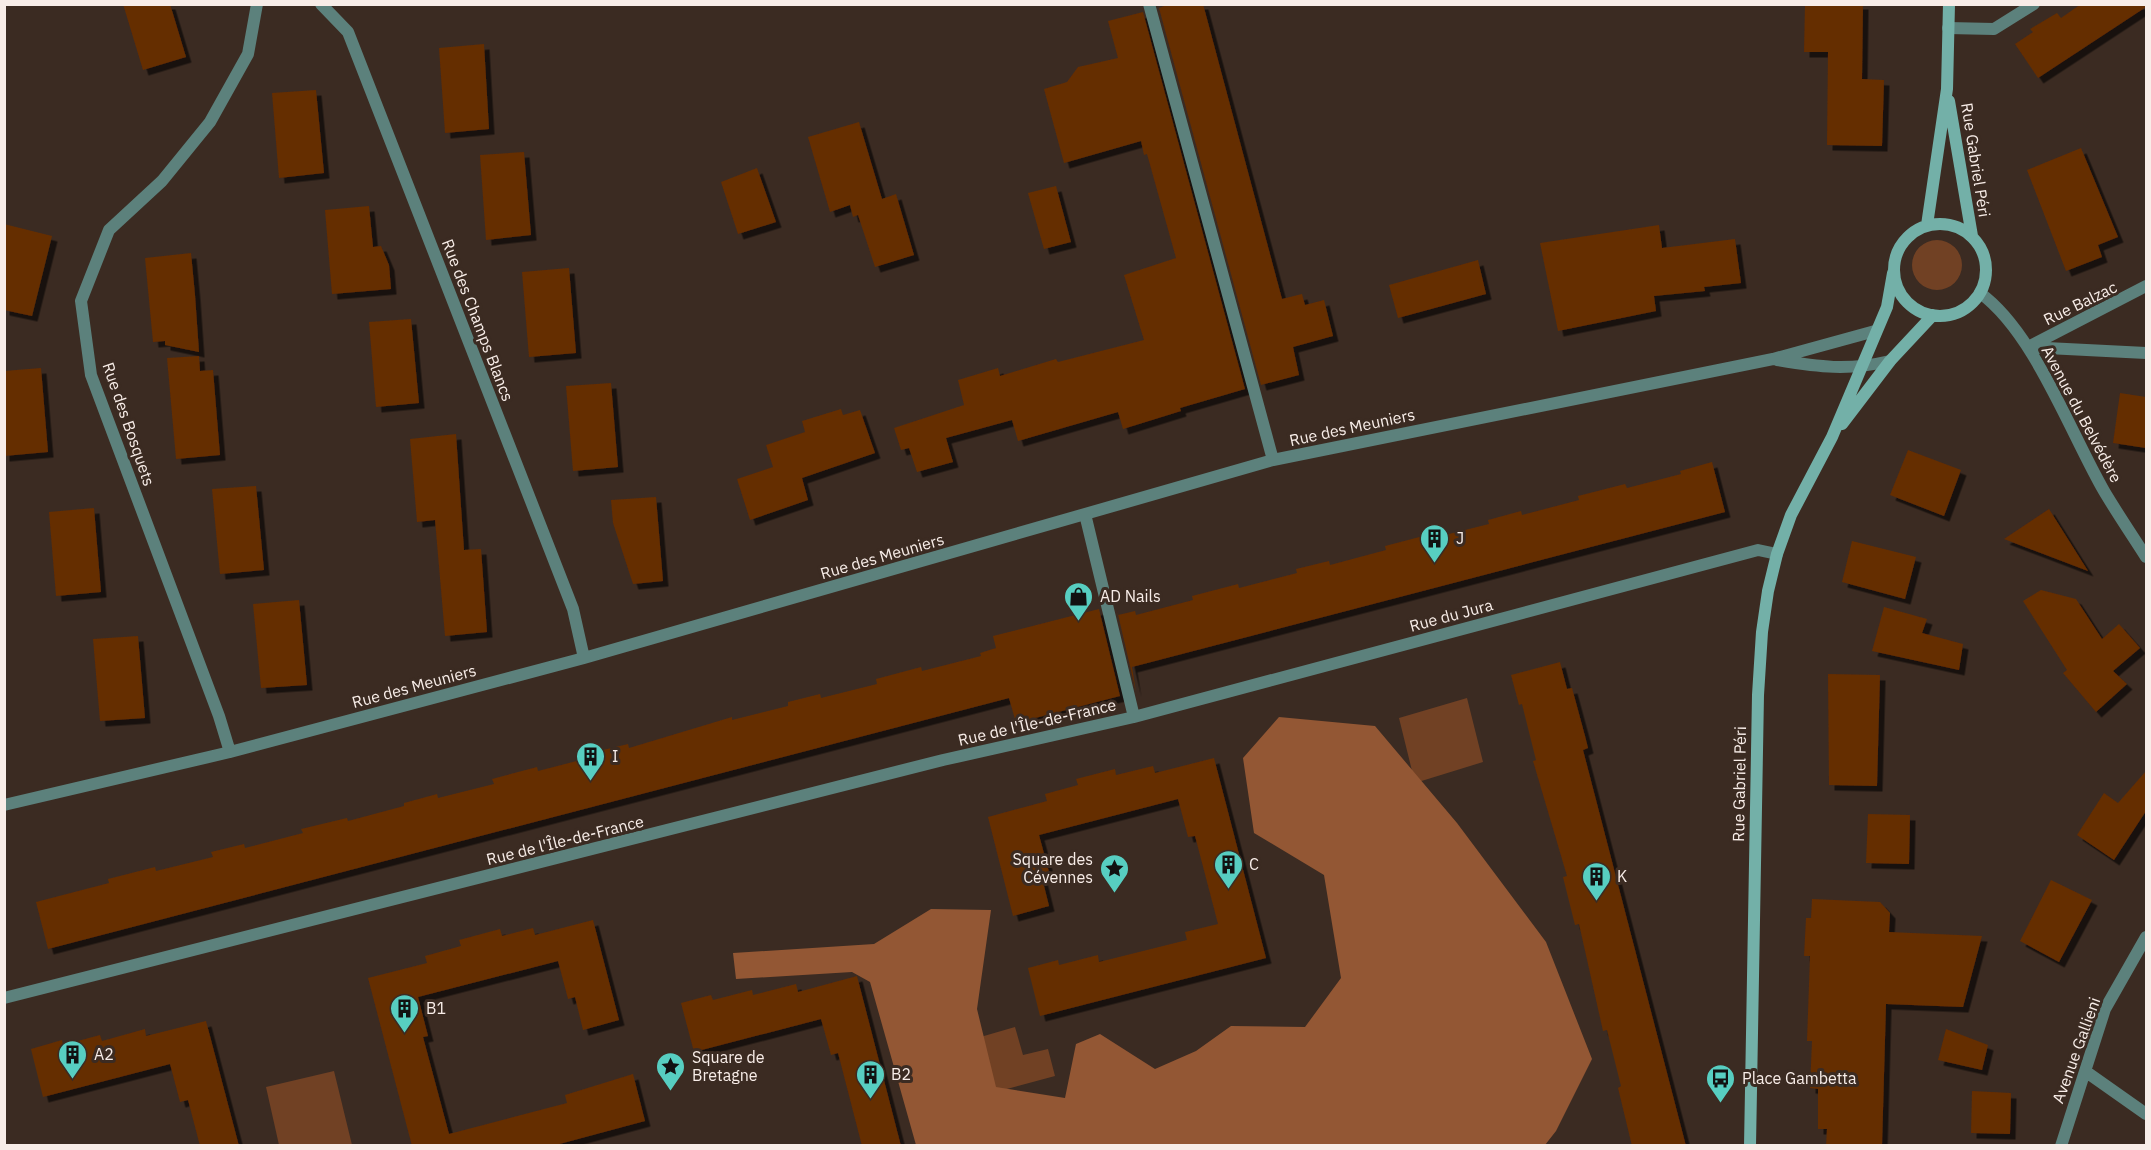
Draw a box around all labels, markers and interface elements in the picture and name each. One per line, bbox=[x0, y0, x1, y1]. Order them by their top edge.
street label: Rue Gabriel Péri bbox=[1957, 101, 1995, 219]
street label: Rue des Champs Blancs bbox=[438, 236, 518, 404]
street label: Rue Balzac bbox=[2040, 277, 2120, 329]
street label: Avenue du Belvédère bbox=[2038, 342, 2127, 486]
street label: Rue des Bosquets bbox=[98, 360, 160, 488]
street label: Rue des Meuniers bbox=[1287, 404, 1417, 450]
building icon: J bbox=[1419, 522, 1451, 564]
place label: J bbox=[1456, 528, 1464, 548]
street label: Rue des Meuniers bbox=[818, 529, 946, 583]
shop icon: AD Nails bbox=[1063, 580, 1095, 622]
place label: AD Nails bbox=[1100, 586, 1161, 606]
street label: Rue du Jura bbox=[1407, 594, 1495, 636]
street label: Rue des Meuniers bbox=[350, 660, 478, 712]
street label: Rue de l'Île-de-France bbox=[956, 694, 1118, 750]
street label: Rue Gabriel Péri bbox=[1728, 726, 1750, 842]
building icon: I bbox=[575, 740, 607, 782]
place label: I bbox=[612, 746, 618, 766]
street label: Rue de l'Île-de-France bbox=[484, 811, 646, 869]
building icon: C bbox=[1212, 848, 1244, 890]
place label: Square des Cévennes bbox=[1013, 849, 1093, 887]
place icon: Square des Cévennes bbox=[1098, 852, 1130, 894]
place label: C bbox=[1249, 854, 1259, 874]
building icon: K bbox=[1580, 860, 1612, 902]
place label: K bbox=[1617, 866, 1627, 886]
building icon: B1 bbox=[389, 992, 421, 1034]
street label: Avenue Gallieni bbox=[2048, 994, 2104, 1106]
place label: B1 bbox=[426, 998, 446, 1018]
building icon: A2 bbox=[57, 1038, 89, 1080]
place label: A2 bbox=[94, 1044, 114, 1064]
place label: Square de Bretagne bbox=[692, 1047, 765, 1085]
place icon: Square de Bretagne bbox=[655, 1050, 687, 1092]
building icon: B2 bbox=[854, 1058, 886, 1100]
bus stop icon: Place Gambetta bbox=[1705, 1062, 1737, 1104]
place label: B2 bbox=[891, 1064, 911, 1084]
place label: Place Gambetta bbox=[1742, 1068, 1857, 1088]

